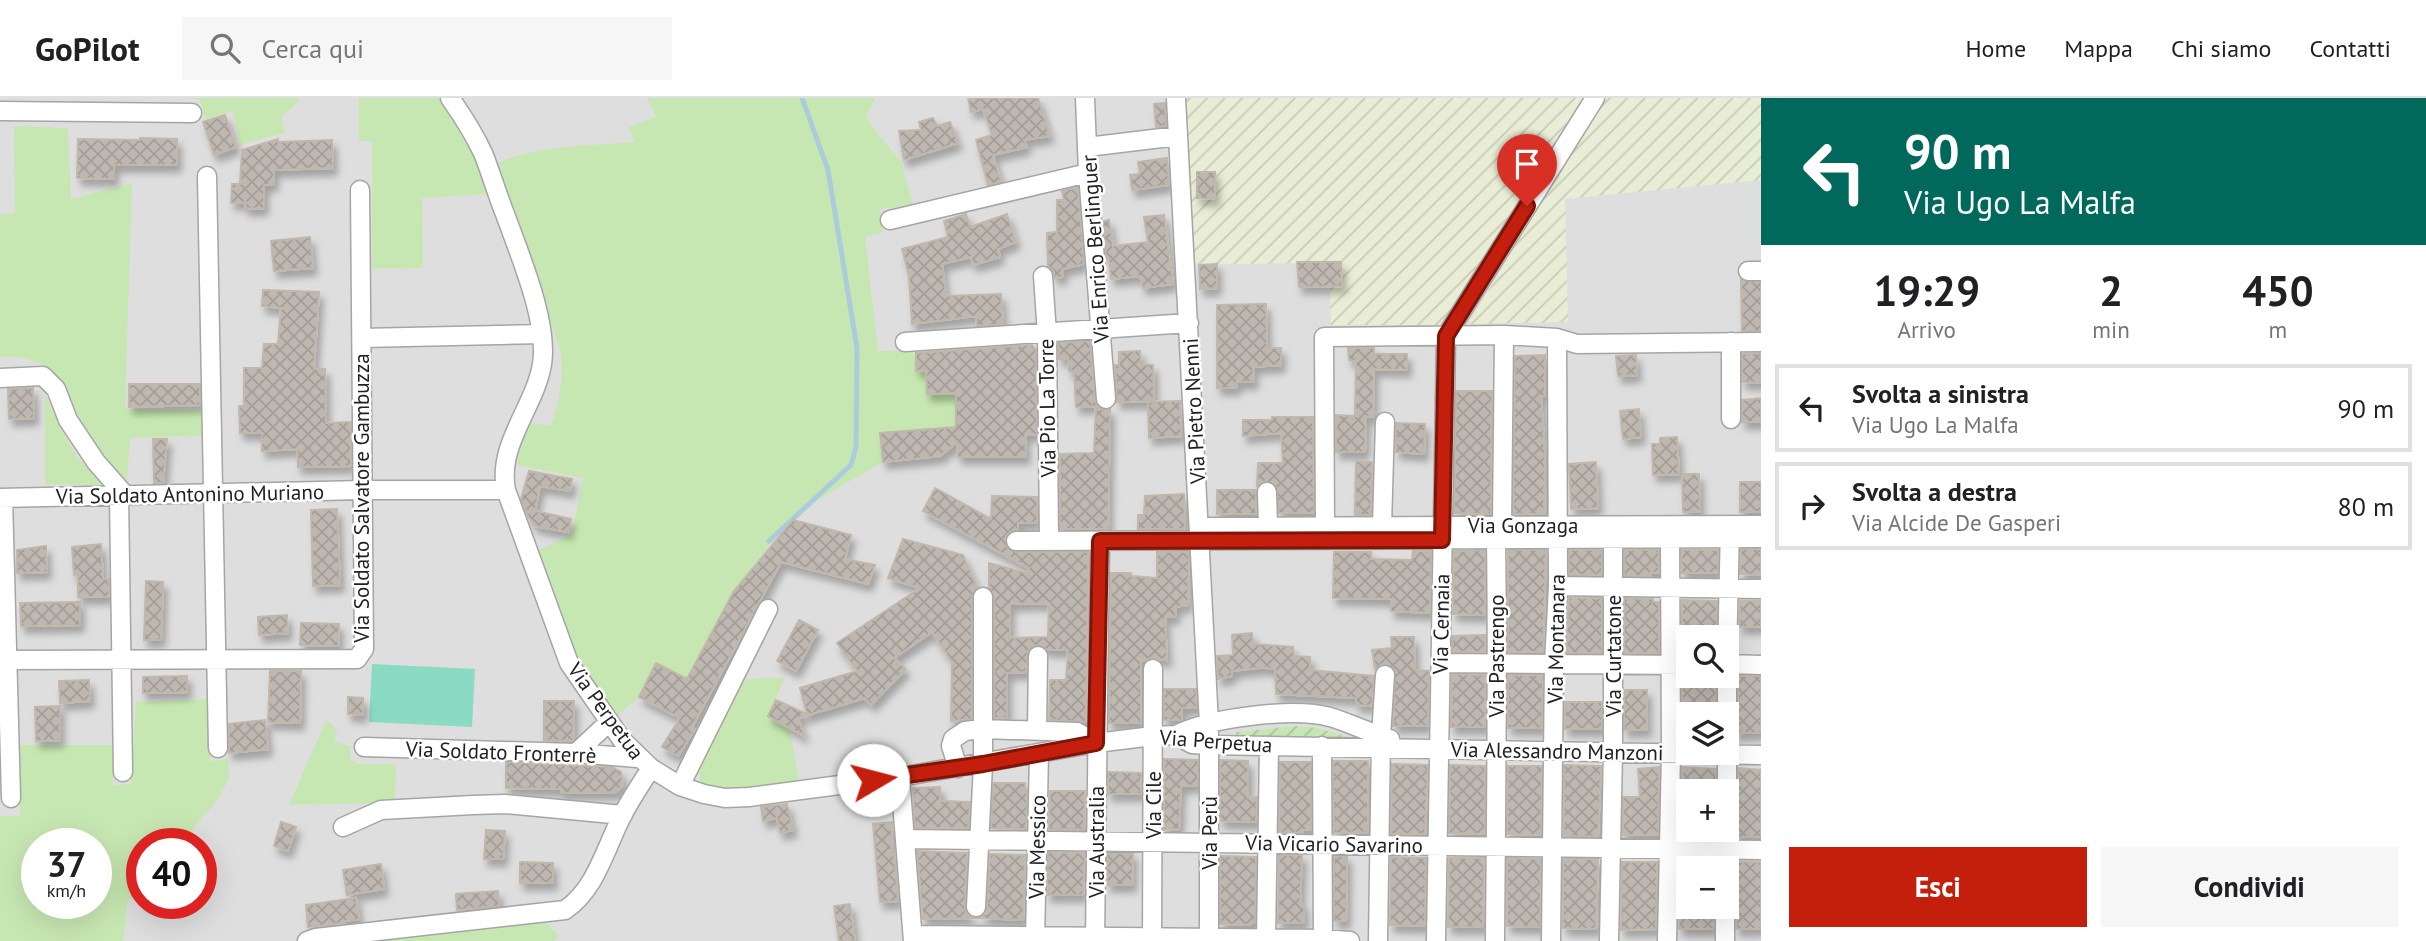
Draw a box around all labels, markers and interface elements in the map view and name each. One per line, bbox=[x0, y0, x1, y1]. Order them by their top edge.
search box bbox=[182, 17, 672, 80]
text: GoPilot bbox=[35, 27, 140, 70]
icon: search bbox=[206, 29, 244, 67]
text: Cerca qui bbox=[262, 32, 364, 65]
text: Home bbox=[1965, 33, 2026, 64]
text: Mappa bbox=[2064, 33, 2133, 64]
text: Chi siamo bbox=[2171, 33, 2271, 64]
text: Contatti bbox=[2309, 33, 2391, 64]
text: 90 m bbox=[1904, 119, 2011, 183]
icon: left bbox=[1789, 126, 1880, 217]
pin bbox=[1497, 134, 1557, 206]
icon: arrive bbox=[1508, 145, 1546, 183]
street label: Via Enrico Berlinguer bbox=[1075, 154, 1115, 345]
text: Via Ugo La Malfa bbox=[1904, 181, 2136, 223]
text: 19:29 bbox=[1873, 263, 1980, 318]
text: 2 bbox=[2099, 263, 2123, 318]
text: 450 bbox=[2242, 263, 2314, 318]
text: Arrivo bbox=[1897, 315, 1956, 344]
text: min bbox=[2092, 315, 2130, 344]
text: m bbox=[2269, 315, 2287, 344]
street label: Via Pietro Nenni bbox=[1177, 337, 1211, 486]
street label: Via Pio La Torre bbox=[1032, 338, 1062, 479]
street label: Via Soldato Salvatore Gambuzza bbox=[348, 353, 375, 644]
text: Svolta a sinistra bbox=[1852, 377, 2029, 410]
icon: left bbox=[1793, 389, 1831, 427]
text: 90 m bbox=[2338, 392, 2394, 425]
text: Via Ugo La Malfa bbox=[1852, 410, 2019, 439]
text: Svolta a destra bbox=[1852, 475, 2017, 508]
street label: Via Soldato Antonino Muriano bbox=[55, 478, 324, 510]
icon: right bbox=[1793, 487, 1831, 525]
text: 80 m bbox=[2338, 490, 2394, 523]
text: Via Alcide De Gasperi bbox=[1852, 508, 2061, 537]
street label: Via Gonzaga bbox=[1467, 512, 1578, 539]
street label: Via Cernaia bbox=[1427, 573, 1455, 676]
street label: Via Montanara bbox=[1541, 574, 1571, 705]
street label: Via Pastrengo bbox=[1483, 595, 1510, 718]
street label: Via Curtatone bbox=[1600, 595, 1627, 718]
map controls bbox=[1676, 625, 1739, 919]
button: search bbox=[1676, 625, 1739, 688]
street label: Via Perpetua bbox=[561, 656, 650, 765]
button: layers bbox=[1676, 702, 1739, 765]
street label: Via Perpetua bbox=[1158, 724, 1273, 758]
street label: Via Soldato Fronterrè bbox=[404, 735, 597, 769]
street label: Via Alessandro Manzoni bbox=[1449, 736, 1664, 766]
position arrow bbox=[836, 743, 910, 817]
street label: Via Cile bbox=[1140, 771, 1167, 840]
button: + bbox=[1676, 779, 1739, 842]
street label: Via Australia bbox=[1083, 786, 1110, 899]
street label: Via Messico bbox=[1023, 795, 1051, 900]
street label: Via Perù bbox=[1196, 796, 1223, 871]
speed limit sign: 40 bbox=[126, 828, 217, 919]
street label: Via Vicario Savarino bbox=[1244, 829, 1423, 859]
text: 37 bbox=[47, 841, 86, 887]
button: Esci bbox=[1789, 847, 2087, 927]
button: Condividi bbox=[2101, 847, 2398, 927]
button: − bbox=[1676, 856, 1739, 919]
text: km/h bbox=[47, 879, 86, 902]

